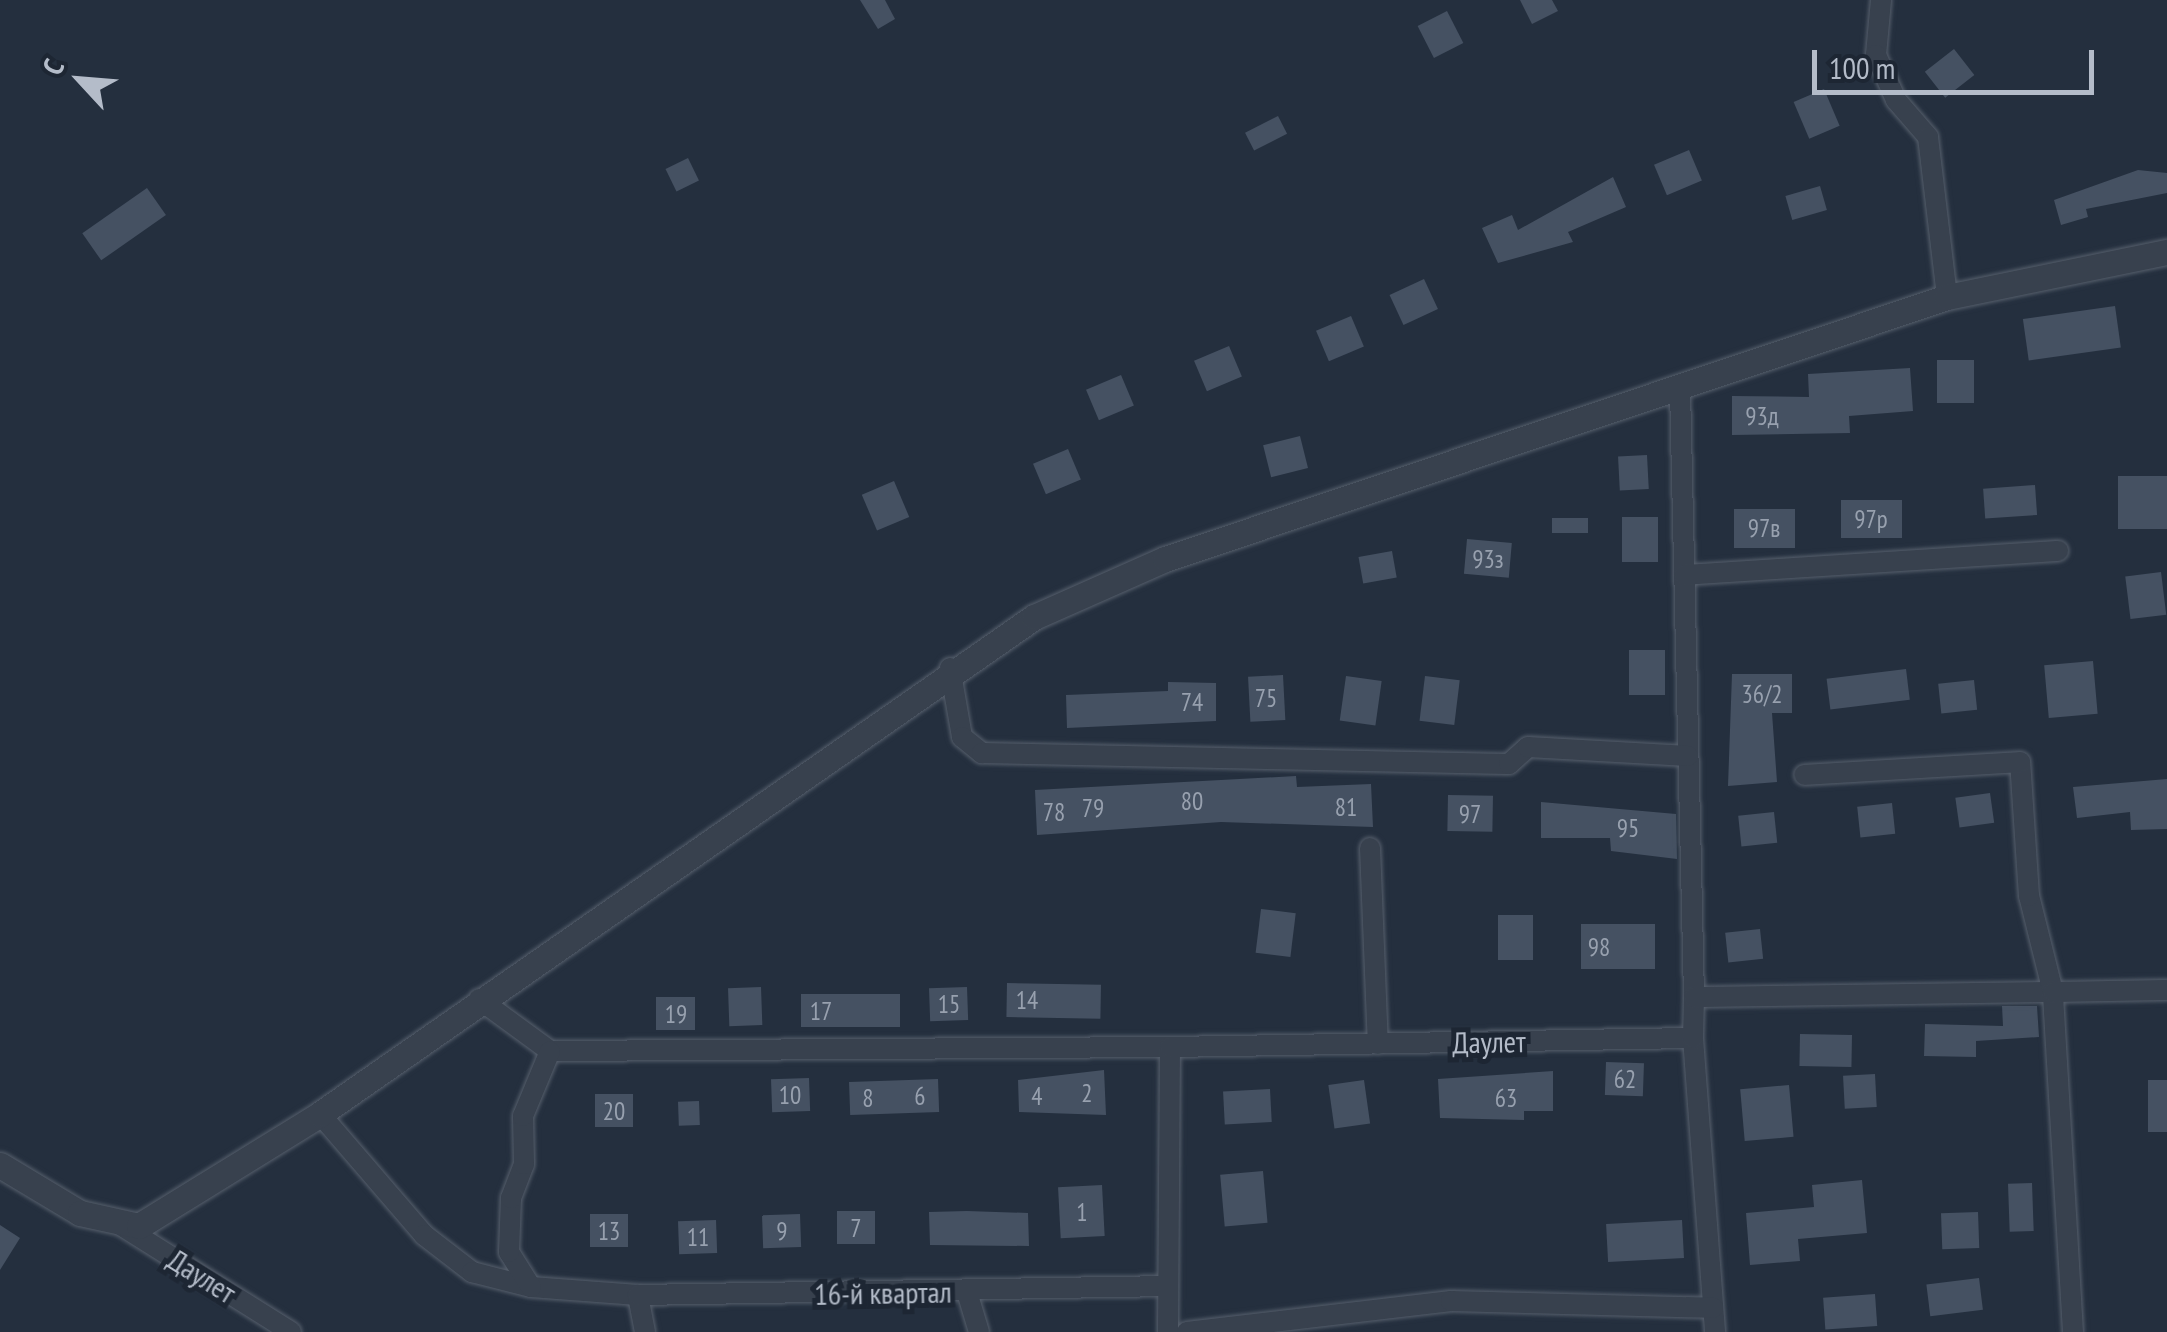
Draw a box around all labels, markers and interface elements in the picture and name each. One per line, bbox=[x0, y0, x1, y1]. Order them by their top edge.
north arrow bbox=[30, 30, 130, 130]
scale bar bbox=[1817, 30, 2100, 92]
text: 100 m bbox=[1829, 48, 1895, 87]
text: С bbox=[33, 53, 72, 80]
house number: 93д bbox=[1745, 401, 1779, 431]
house number: 97р bbox=[1854, 504, 1888, 534]
house number: 97в bbox=[1748, 513, 1780, 543]
house number: 93з bbox=[1472, 544, 1504, 574]
house number: 36/2 bbox=[1741, 679, 1783, 709]
house number: 75 bbox=[1255, 683, 1277, 713]
house number: 74 bbox=[1181, 687, 1203, 717]
house number: 80 bbox=[1181, 786, 1203, 816]
house number: 81 bbox=[1335, 792, 1357, 822]
house number: 79 bbox=[1082, 793, 1104, 823]
house number: 78 bbox=[1043, 797, 1065, 827]
house number: 97 bbox=[1459, 799, 1481, 829]
house number: 95 bbox=[1617, 813, 1639, 843]
house number: 98 bbox=[1588, 932, 1610, 962]
house number: 14 bbox=[1016, 985, 1038, 1015]
house number: 15 bbox=[938, 989, 960, 1019]
house number: 17 bbox=[810, 996, 832, 1026]
house number: 19 bbox=[665, 999, 687, 1029]
street label: Даулет bbox=[1452, 1023, 1526, 1061]
house number: 62 bbox=[1614, 1064, 1636, 1094]
house number: 2 bbox=[1081, 1078, 1093, 1108]
house number: 10 bbox=[779, 1080, 801, 1110]
house number: 6 bbox=[914, 1081, 926, 1111]
house number: 4 bbox=[1031, 1081, 1043, 1111]
house number: 8 bbox=[862, 1083, 874, 1113]
house number: 63 bbox=[1495, 1083, 1517, 1113]
house number: 20 bbox=[603, 1096, 625, 1126]
house number: 1 bbox=[1076, 1197, 1088, 1227]
house number: 7 bbox=[850, 1213, 862, 1243]
house number: 13 bbox=[598, 1216, 620, 1246]
house number: 9 bbox=[776, 1216, 788, 1246]
house number: 11 bbox=[687, 1222, 709, 1252]
street label: Даулет bbox=[161, 1241, 243, 1311]
street label: 16-й квартал bbox=[814, 1274, 952, 1312]

